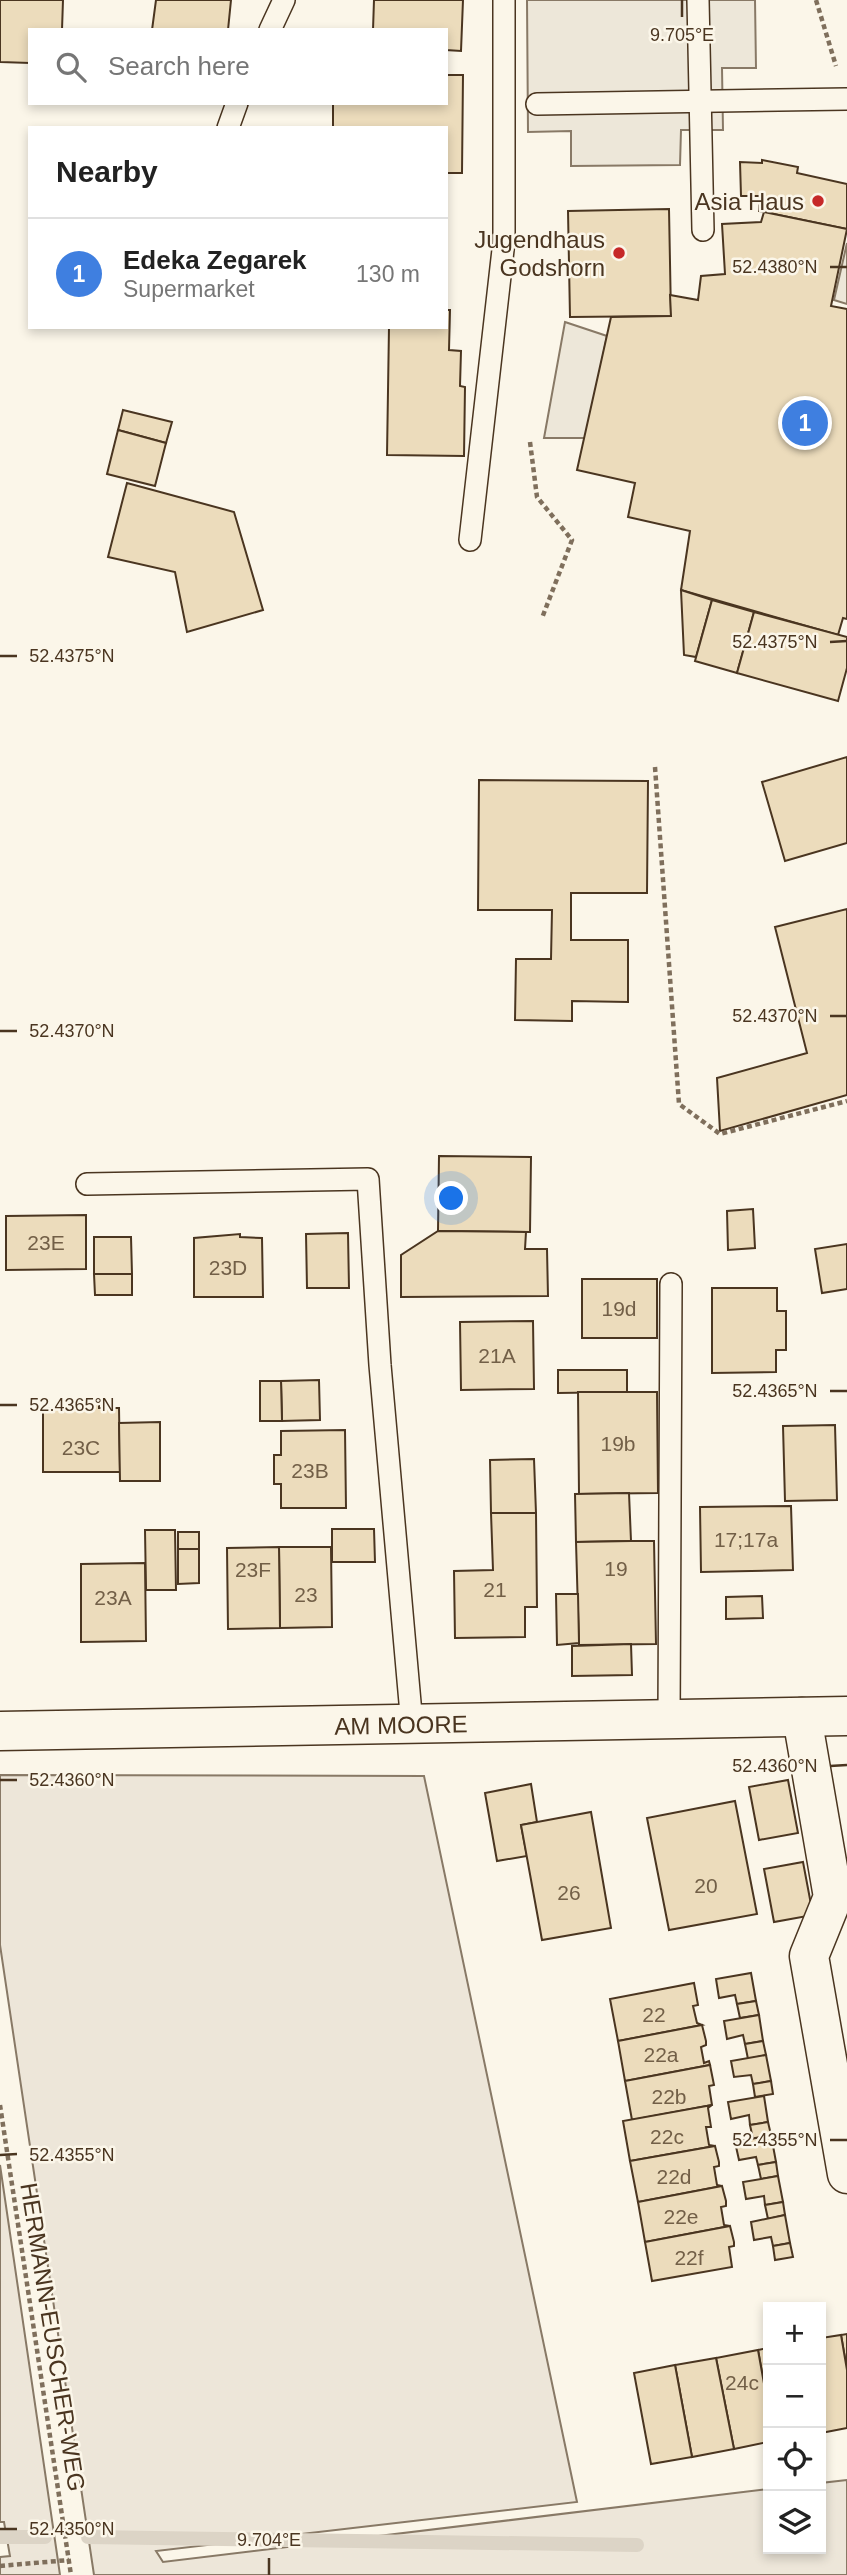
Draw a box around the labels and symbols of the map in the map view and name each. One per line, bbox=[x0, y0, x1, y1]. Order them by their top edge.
text: 9.705°E bbox=[650, 25, 714, 45]
place label: Asia Haus bbox=[695, 188, 804, 215]
marker: Asia Haus bbox=[810, 193, 826, 209]
place label: Jugendhaus Godshorn bbox=[474, 226, 605, 281]
marker: Jugendhaus Godshorn bbox=[611, 245, 627, 261]
text: 52.4380°N bbox=[732, 257, 818, 277]
pin: 1 bbox=[782, 397, 828, 449]
text: 52.4375°N bbox=[732, 632, 818, 652]
text: 52.4375°N bbox=[29, 646, 115, 666]
text: 52.4370°N bbox=[732, 1006, 818, 1026]
text: 52.4370°N bbox=[29, 1021, 115, 1041]
your location bbox=[434, 1181, 468, 1215]
house number: 23E bbox=[27, 1231, 65, 1254]
house number: 23D bbox=[209, 1256, 247, 1279]
house number: 19d bbox=[601, 1297, 637, 1320]
house number: 21A bbox=[478, 1344, 516, 1367]
text: 52.4365°N bbox=[732, 1381, 818, 1401]
text: 52.4365°N bbox=[29, 1395, 115, 1415]
house number: 19b bbox=[600, 1432, 636, 1455]
house number: 23C bbox=[62, 1436, 100, 1459]
house number: 23B bbox=[291, 1459, 329, 1482]
house number: 17;17a bbox=[714, 1528, 778, 1551]
house number: 19 bbox=[604, 1557, 628, 1580]
house number: 23F bbox=[235, 1558, 271, 1581]
house number: 21 bbox=[483, 1578, 507, 1601]
house number: 23 bbox=[294, 1583, 318, 1606]
house number: 23A bbox=[94, 1586, 132, 1609]
street label: AM MOORE bbox=[334, 1710, 468, 1740]
text: 52.4360°N bbox=[732, 1756, 818, 1776]
text: 52.4360°N bbox=[29, 1770, 115, 1790]
house number: 20 bbox=[694, 1874, 718, 1897]
house number: 26 bbox=[557, 1881, 581, 1904]
house number: 22 bbox=[642, 2003, 666, 2026]
house number: 22a bbox=[643, 2043, 679, 2066]
house number: 22b bbox=[651, 2085, 687, 2108]
house number: 22c bbox=[650, 2125, 684, 2148]
text: 52.4355°N bbox=[732, 2130, 818, 2150]
text: 52.4355°N bbox=[29, 2145, 115, 2165]
house number: 22d bbox=[656, 2165, 692, 2188]
street label: HERMANN-EUSCHER-WEG bbox=[15, 2181, 91, 2493]
house number: 22e bbox=[663, 2205, 699, 2228]
house number: 22f bbox=[674, 2246, 704, 2269]
house number: 24c bbox=[725, 2371, 759, 2394]
text: 52.4350°N bbox=[29, 2519, 115, 2539]
text: 9.704°E bbox=[237, 2530, 301, 2550]

